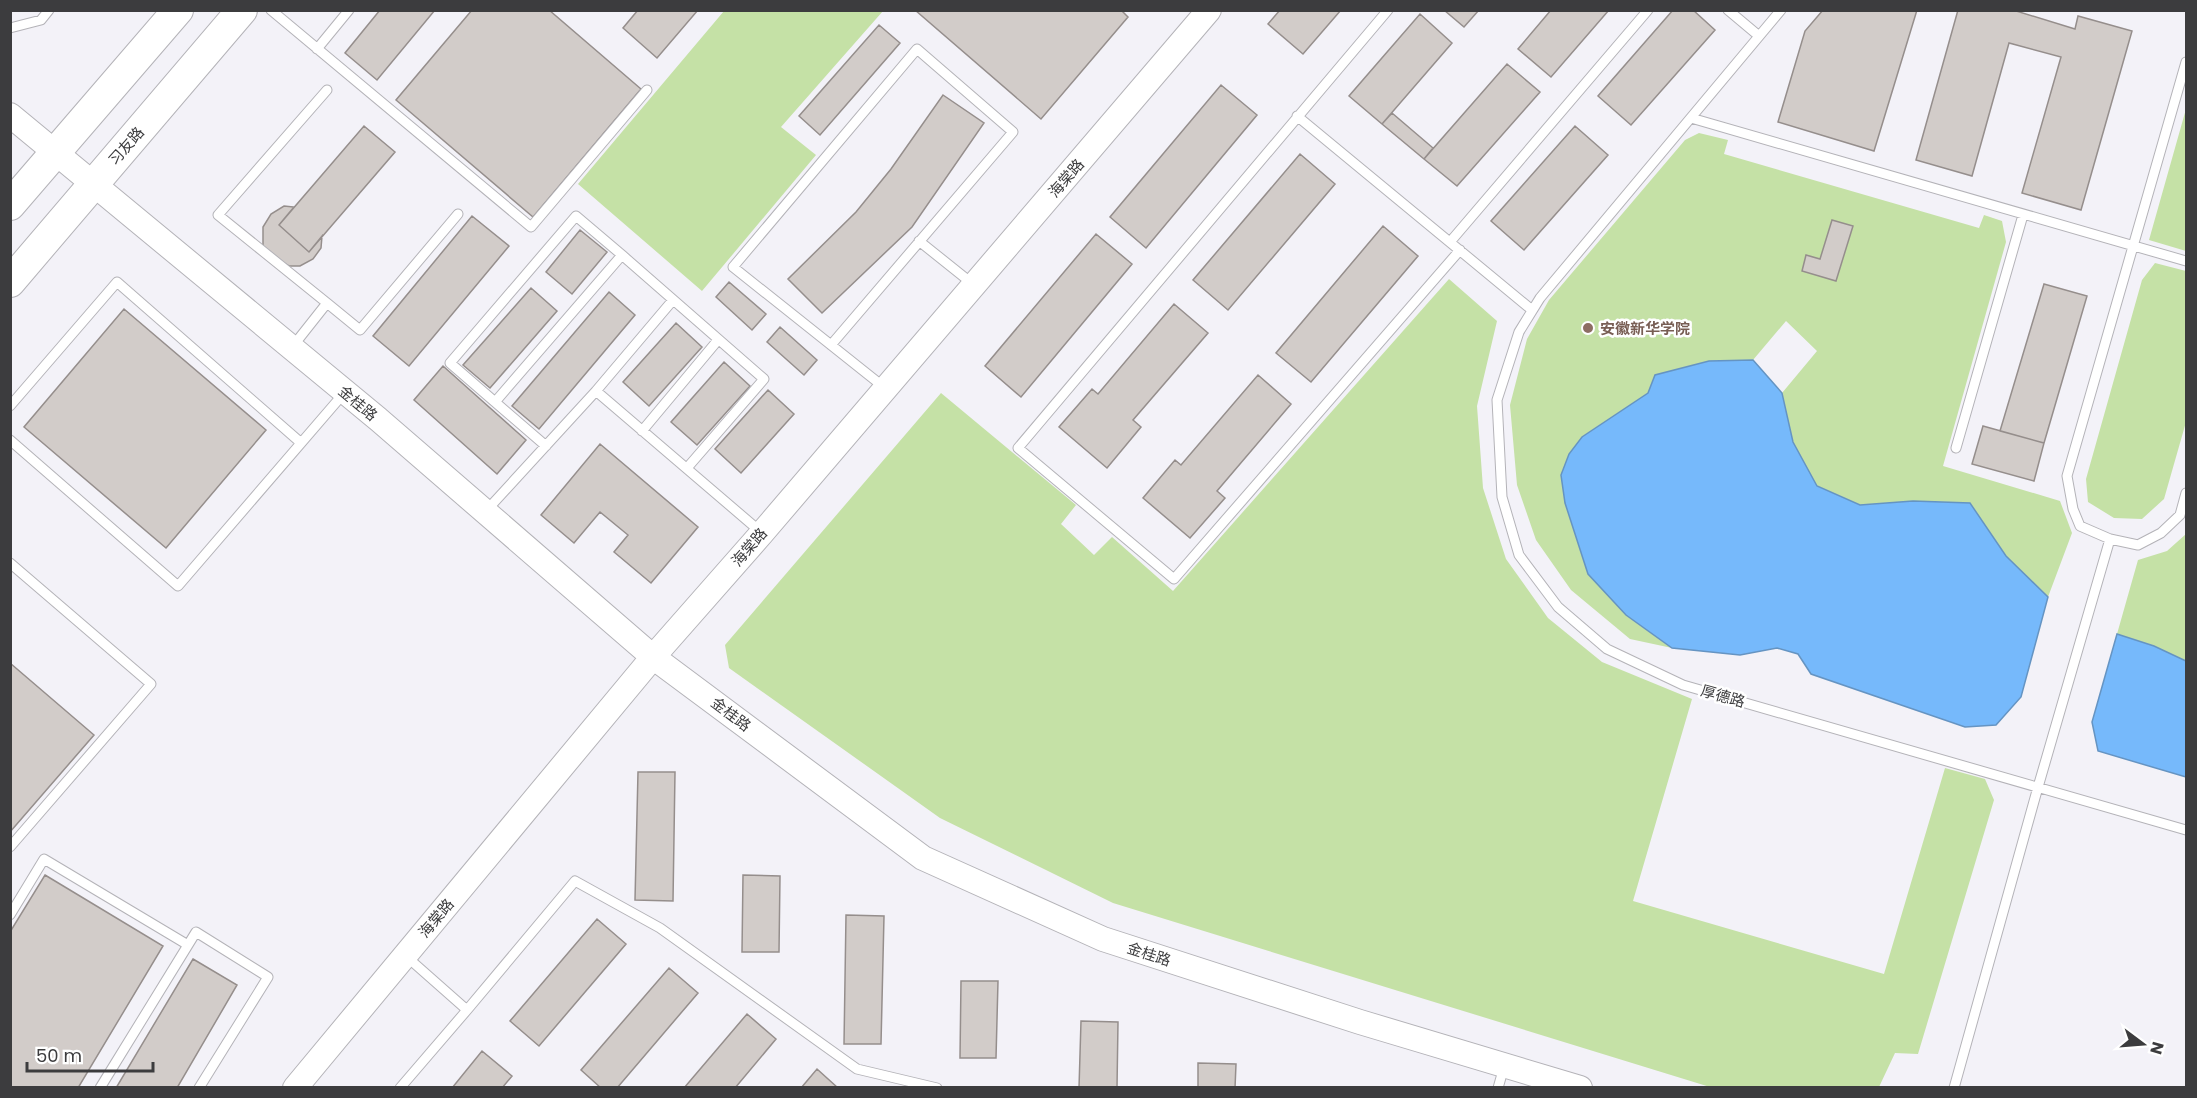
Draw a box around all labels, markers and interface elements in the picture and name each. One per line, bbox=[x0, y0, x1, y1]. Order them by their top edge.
street label: 习友路 bbox=[103, 122, 149, 170]
street label: 海棠路 bbox=[1043, 154, 1089, 202]
place label: 安徽新华学院 bbox=[1600, 318, 1690, 339]
marker: 安徽新华学院 bbox=[1581, 321, 1595, 335]
street label: 金桂路 bbox=[334, 380, 382, 426]
street label: 海棠路 bbox=[726, 523, 772, 571]
street label: 厚德路 bbox=[1698, 680, 1748, 712]
street label: 金桂路 bbox=[707, 692, 755, 736]
street label: 海棠路 bbox=[413, 894, 459, 942]
street label: 金桂路 bbox=[1124, 937, 1174, 971]
north arrow bbox=[2113, 1014, 2173, 1074]
scale bar bbox=[27, 1035, 153, 1073]
text: N bbox=[2144, 1039, 2170, 1057]
text: 50 m bbox=[36, 1043, 82, 1068]

